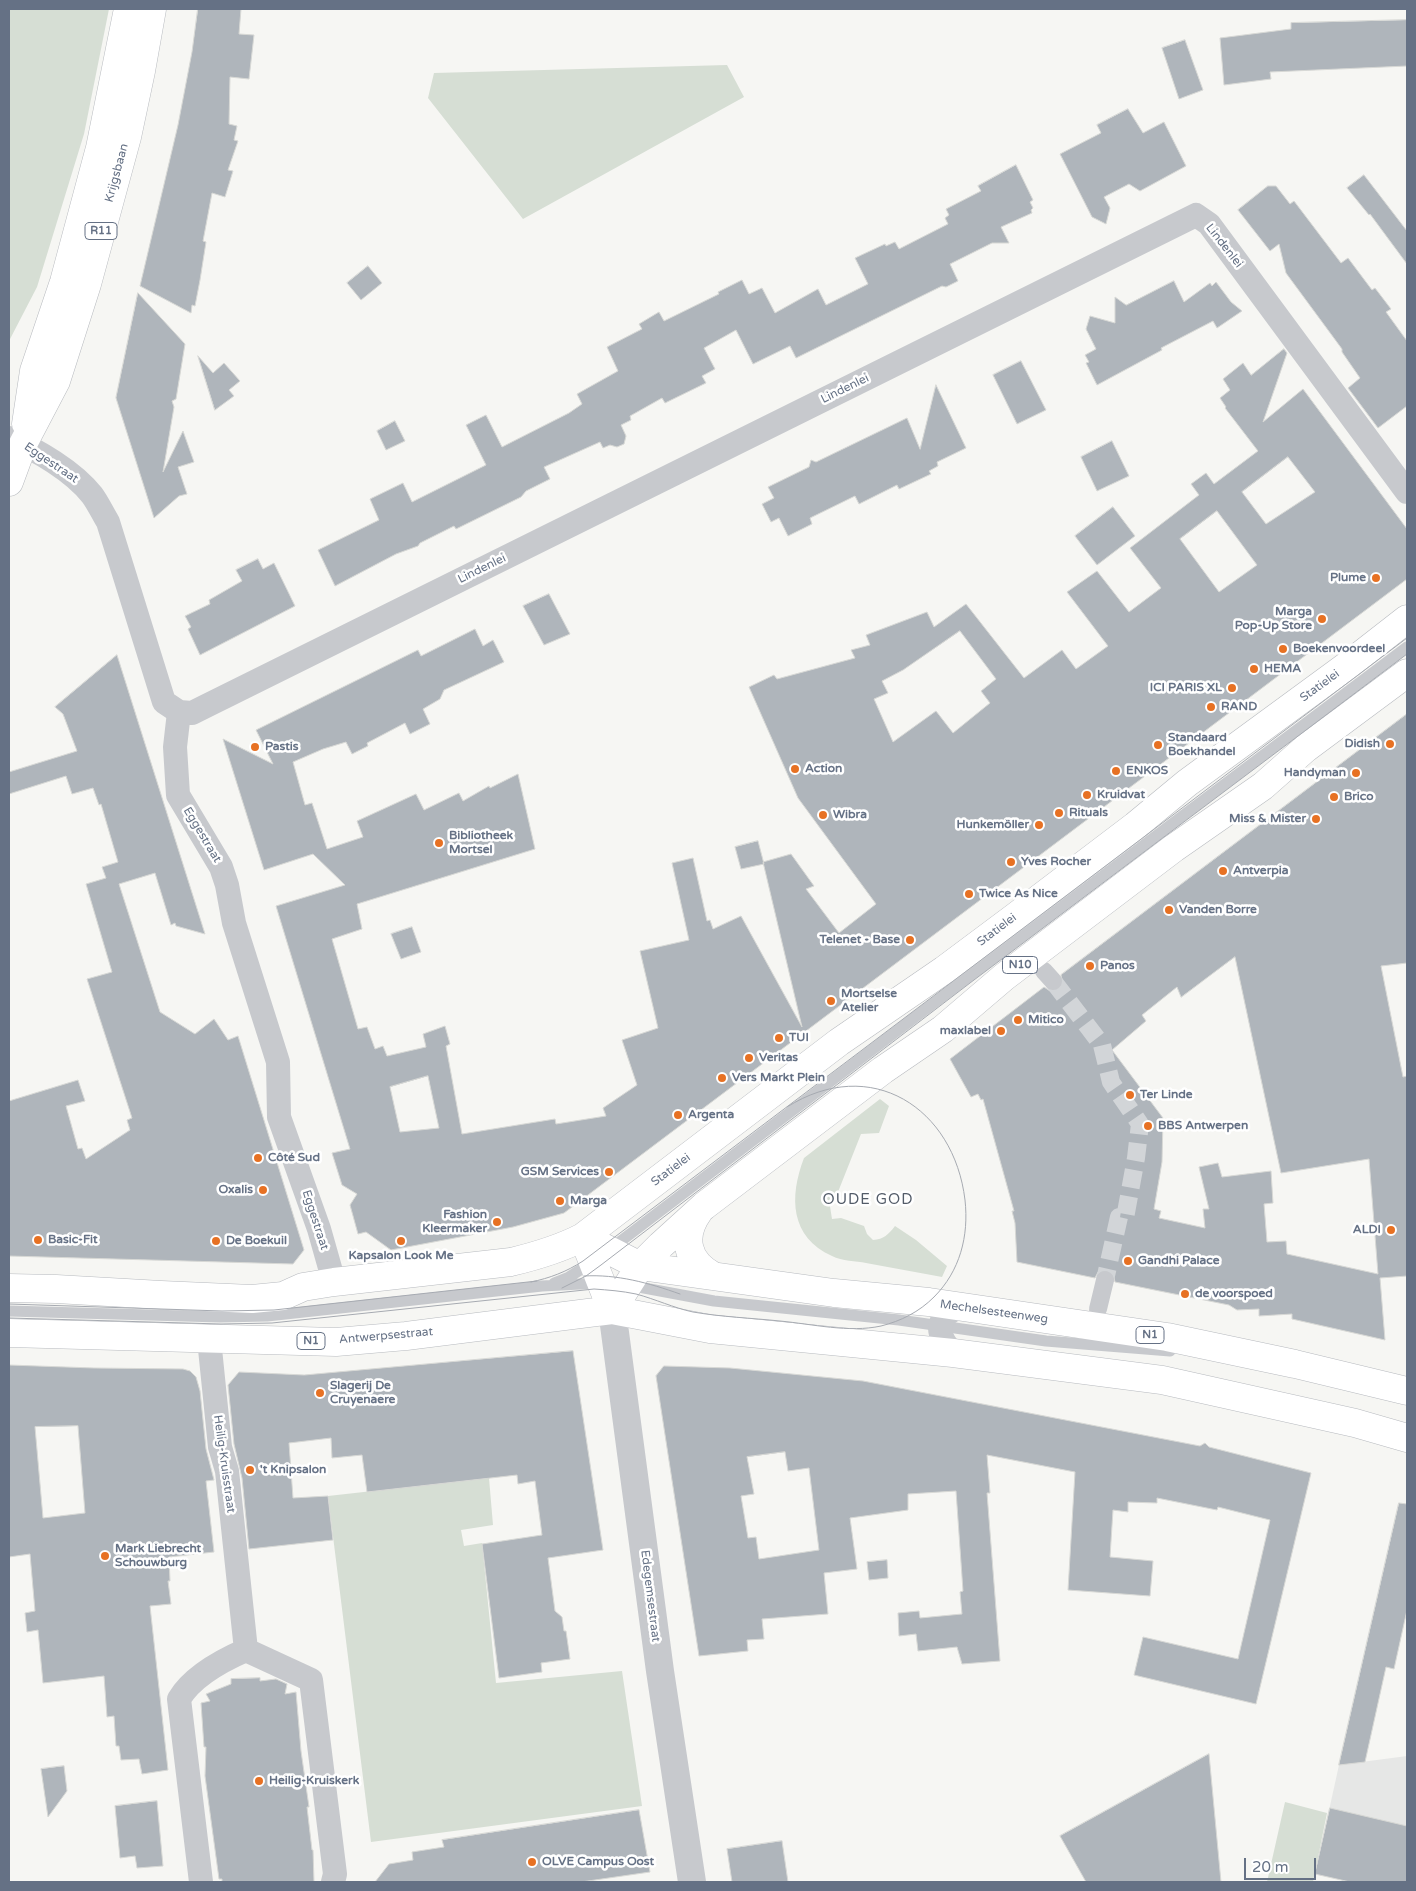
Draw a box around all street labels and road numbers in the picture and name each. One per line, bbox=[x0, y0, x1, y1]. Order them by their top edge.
street label: Krijgsbaan bbox=[102, 142, 132, 204]
street label: Lindenlei bbox=[1202, 221, 1246, 271]
road number: R11 bbox=[85, 222, 117, 240]
street label: Lindenlei bbox=[819, 371, 871, 407]
street label: Eggestraat bbox=[21, 440, 81, 486]
street label: Lindenlei bbox=[456, 551, 508, 587]
street label: Statielei bbox=[1297, 667, 1343, 705]
street label: Eggestraat bbox=[180, 805, 224, 865]
street label: Statielei bbox=[975, 911, 1019, 949]
road number: N10 bbox=[1002, 956, 1038, 974]
street label: Statielei bbox=[649, 1151, 693, 1189]
street label: Eggestraat bbox=[299, 1188, 331, 1252]
street label: Mechelsesteenweg bbox=[939, 1297, 1049, 1327]
street label: Antwerpsestraat bbox=[338, 1325, 434, 1347]
road number: N1 bbox=[1136, 1326, 1164, 1344]
road number: N1 bbox=[297, 1332, 325, 1350]
street label: Heilig-Kruisstraat bbox=[210, 1414, 238, 1514]
street label: Edegemsestraat bbox=[637, 1549, 663, 1643]

